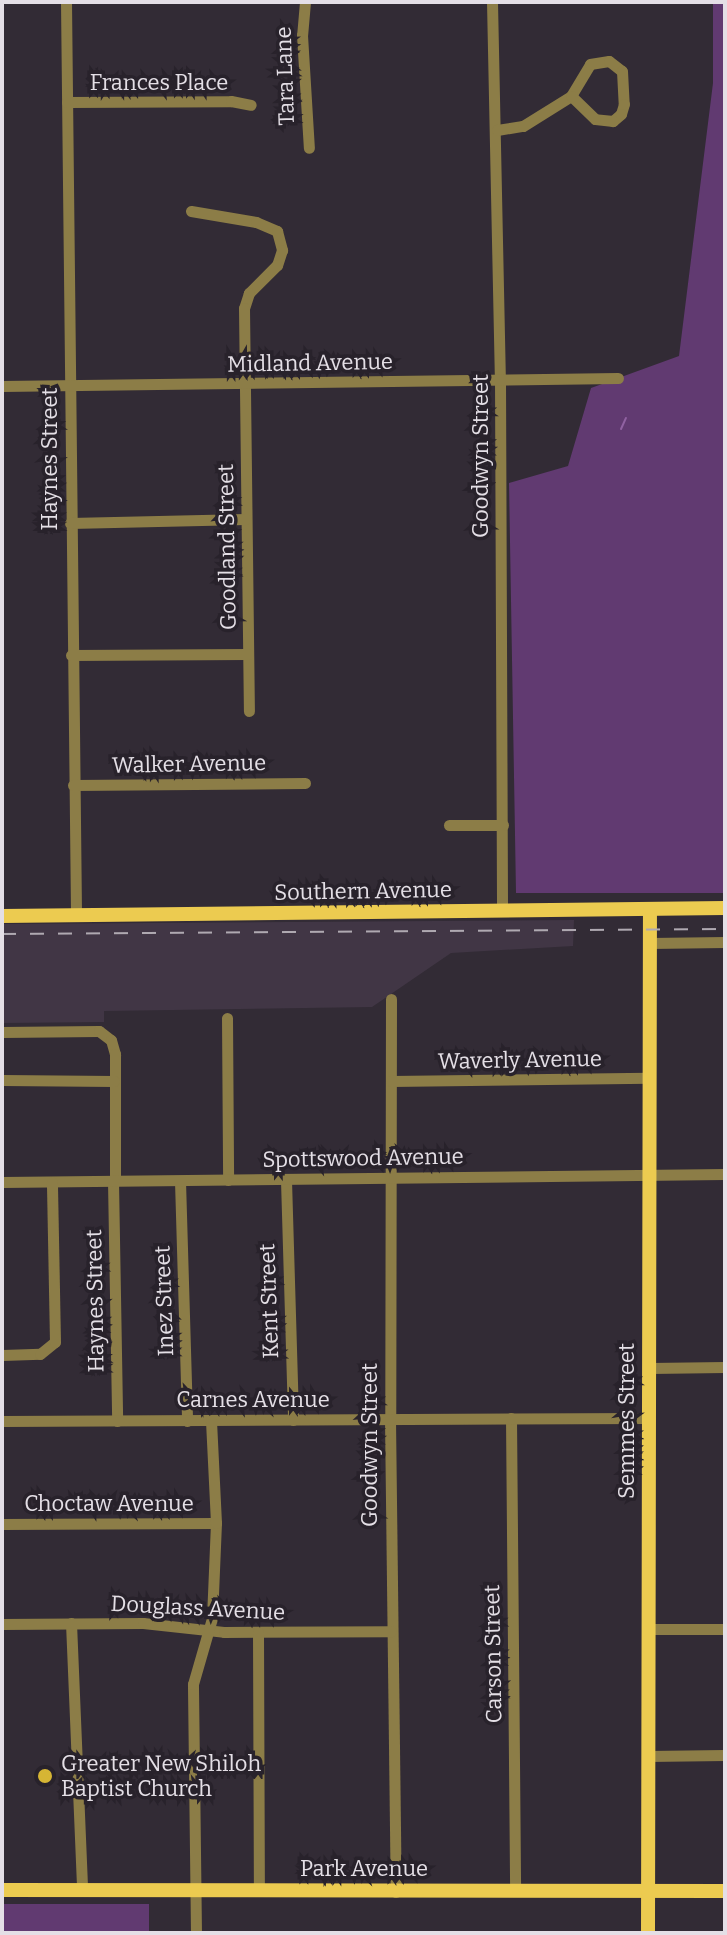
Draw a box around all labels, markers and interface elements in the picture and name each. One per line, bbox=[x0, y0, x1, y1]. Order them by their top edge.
street label: Tara Lane bbox=[270, 26, 300, 126]
street label: Frances Place bbox=[90, 70, 228, 96]
street label: Midland Avenue bbox=[227, 348, 393, 378]
street label: Goodwyn Street bbox=[468, 374, 494, 538]
street label: Haynes Street bbox=[37, 388, 63, 530]
street label: Goodland Street bbox=[212, 464, 242, 630]
street label: Walker Avenue bbox=[112, 749, 266, 779]
street label: Southern Avenue bbox=[274, 876, 452, 906]
street label: Waverly Avenue bbox=[438, 1045, 602, 1075]
street label: Spottswood Avenue bbox=[262, 1143, 464, 1173]
street label: Haynes Street bbox=[81, 1229, 109, 1373]
street label: Kent Street bbox=[254, 1243, 284, 1359]
street label: Inez Street bbox=[149, 1245, 179, 1357]
street label: Semmes Street bbox=[614, 1343, 640, 1499]
street label: Goodwyn Street bbox=[357, 1363, 383, 1527]
street label: Carnes Avenue bbox=[176, 1387, 330, 1413]
street label: Choctaw Avenue bbox=[24, 1491, 194, 1517]
street label: Carson Street bbox=[479, 1584, 507, 1724]
street label: Douglass Avenue bbox=[110, 1590, 286, 1626]
place label: Greater New Shiloh Baptist Church bbox=[61, 1750, 261, 1802]
marker: Greater New Shiloh Baptist Church bbox=[36, 1767, 54, 1785]
street label: Park Avenue bbox=[300, 1856, 428, 1882]

